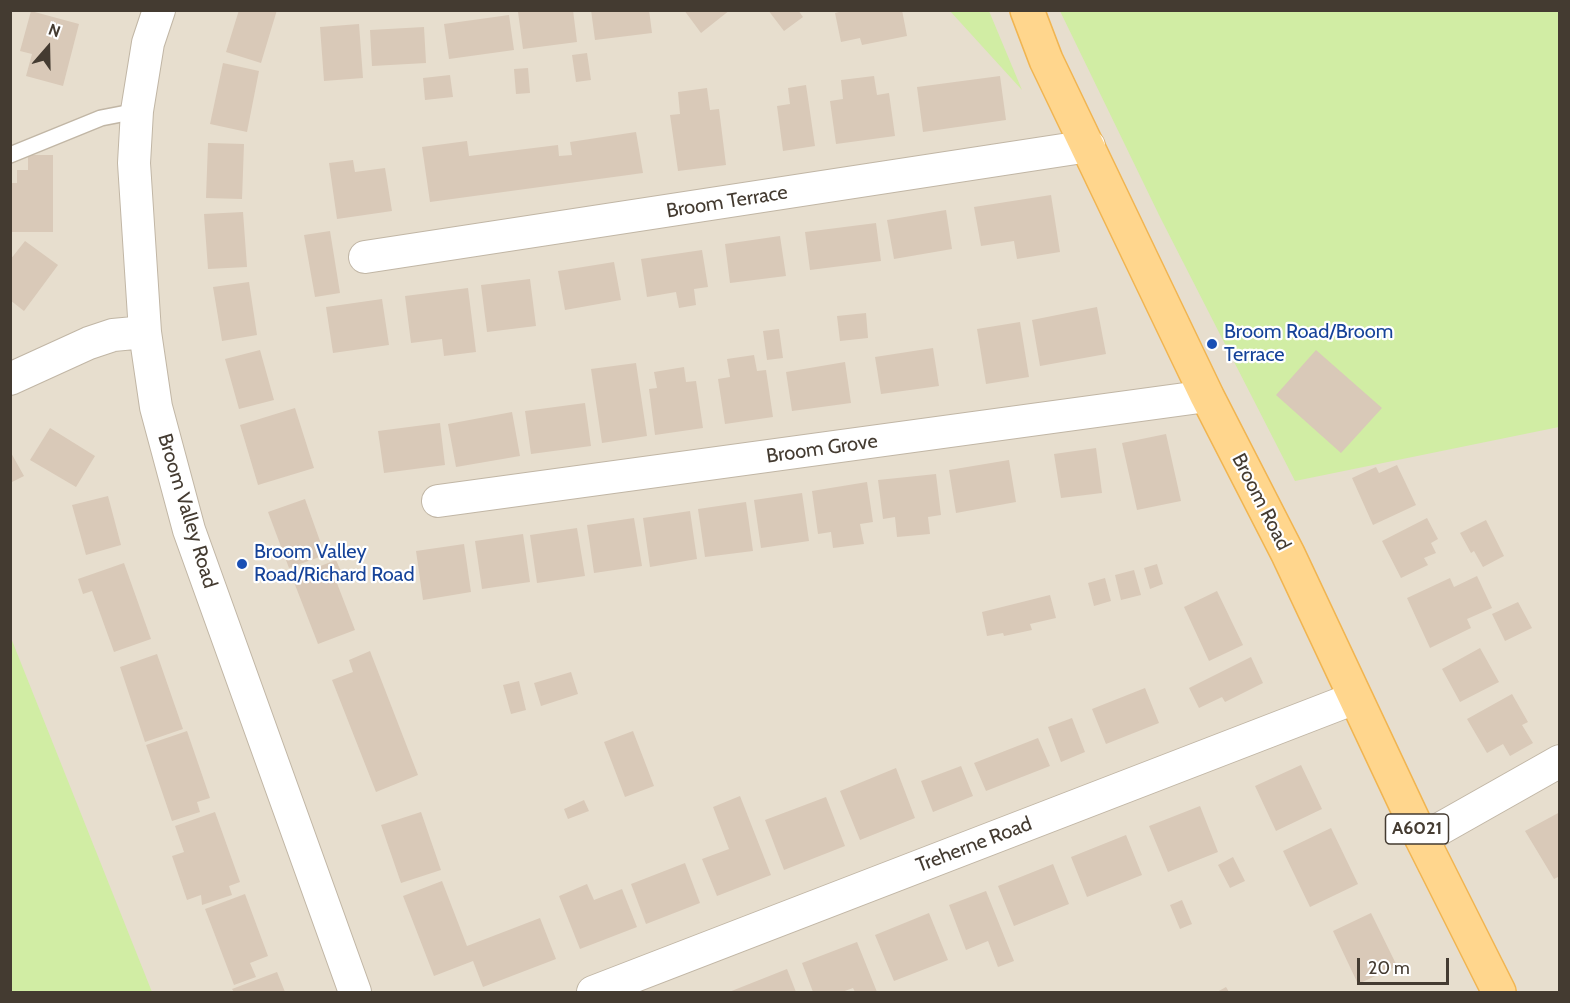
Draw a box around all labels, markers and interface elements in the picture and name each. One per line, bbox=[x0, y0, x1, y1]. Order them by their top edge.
north arrow bbox=[18, 18, 78, 78]
text: N bbox=[46, 20, 63, 41]
street label: Broom Terrace bbox=[665, 181, 789, 223]
place label: Broom Road/Broom Terrace bbox=[1224, 320, 1393, 367]
marker: Broom Road/Broom Terrace bbox=[1205, 337, 1219, 351]
street label: Broom Grove bbox=[765, 429, 879, 469]
street label: Broom Valley Road bbox=[152, 431, 222, 591]
street label: Broom Road bbox=[1226, 450, 1296, 554]
place label: Broom Valley Road/Richard Road bbox=[254, 540, 415, 587]
marker: Broom Valley Road/Richard Road bbox=[235, 557, 249, 571]
street label: Treherne Road bbox=[913, 812, 1035, 878]
road number: A6021 bbox=[1386, 814, 1448, 844]
scale bar bbox=[1360, 946, 1452, 984]
text: 20 m bbox=[1368, 957, 1410, 979]

